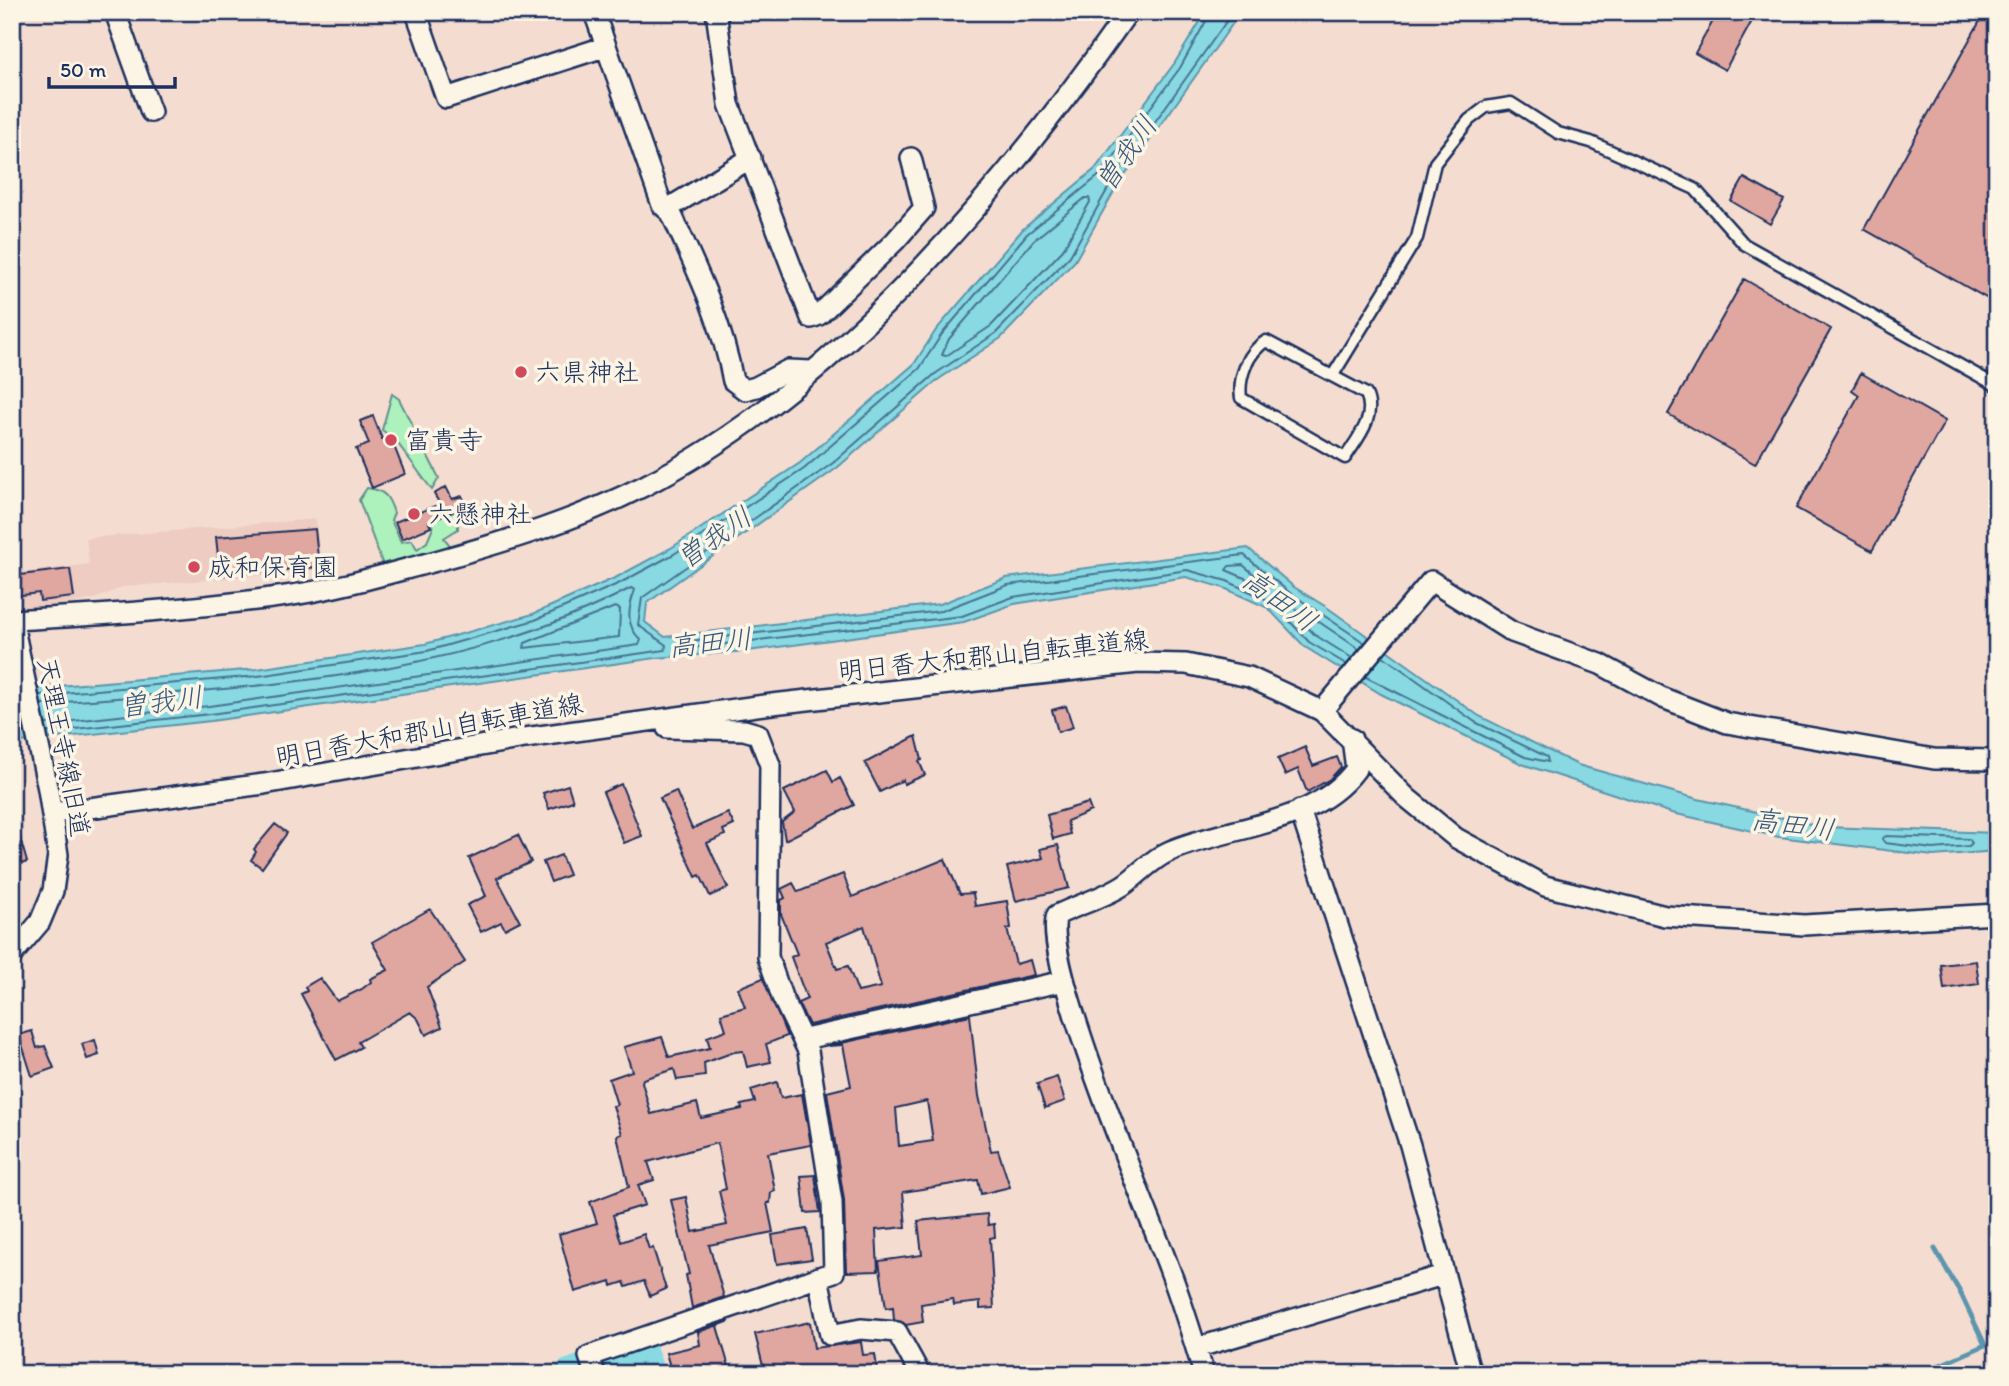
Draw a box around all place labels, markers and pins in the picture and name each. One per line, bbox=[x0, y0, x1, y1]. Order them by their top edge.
place label: 六県神社 bbox=[535, 356, 639, 388]
marker: 六県神社 bbox=[513, 364, 529, 380]
place label: 富貴寺 bbox=[405, 424, 483, 456]
marker: 富貴寺 bbox=[383, 432, 399, 448]
place label: 六懸神社 bbox=[428, 498, 532, 530]
marker: 六懸神社 bbox=[406, 506, 422, 522]
place label: 成和保育園 bbox=[208, 551, 338, 583]
marker: 成和保育園 bbox=[186, 559, 202, 575]

